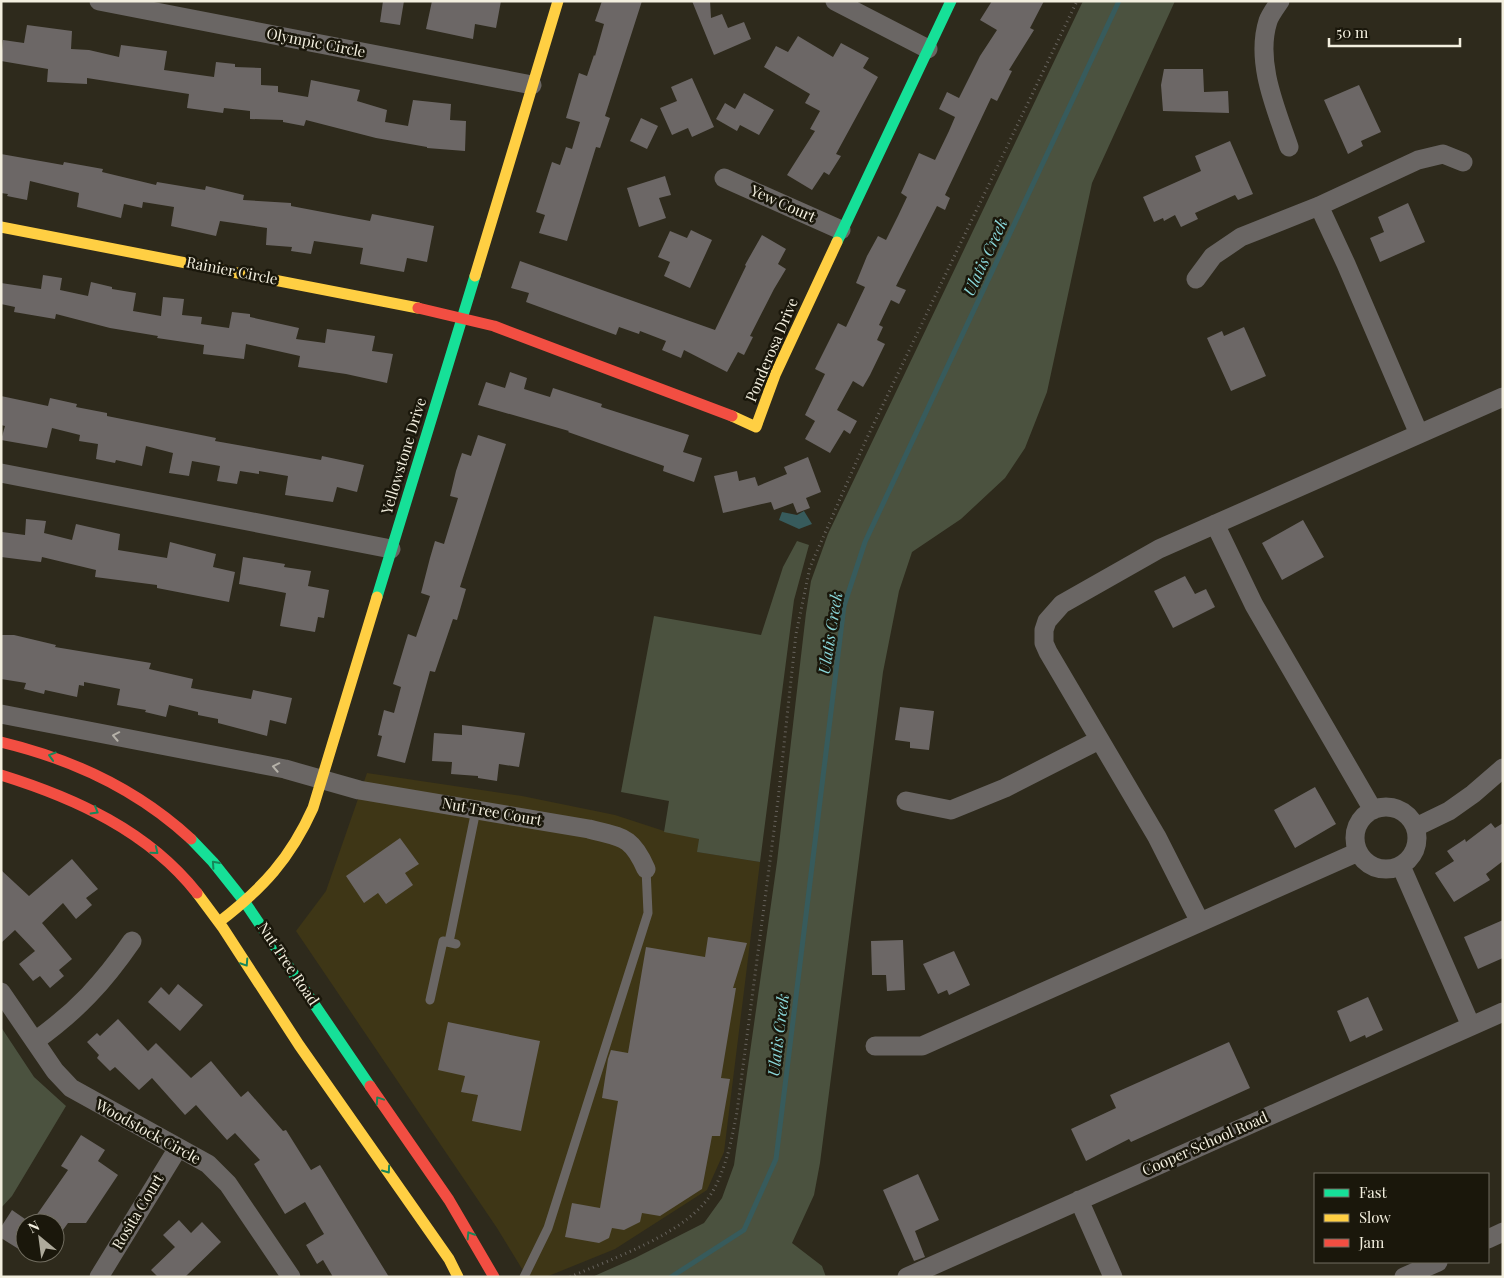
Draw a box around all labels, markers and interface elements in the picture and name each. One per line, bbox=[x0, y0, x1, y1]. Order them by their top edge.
scale bar bbox=[1329, 15, 1460, 47]
text: 50 m bbox=[1336, 22, 1369, 42]
street label: Olympic Circle bbox=[265, 23, 367, 61]
street label: Yew Court bbox=[747, 179, 820, 227]
water label: Ulatis Creek bbox=[957, 215, 1012, 299]
street label: Rainier Circle bbox=[185, 251, 280, 289]
street label: Ponderosa Drive bbox=[740, 295, 802, 405]
street label: Yellowstone Drive bbox=[376, 395, 430, 517]
water label: Ulatis Creek bbox=[813, 590, 846, 676]
one-way arrow bbox=[112, 732, 121, 742]
one-way arrow bbox=[48, 752, 57, 762]
one-way arrow bbox=[271, 763, 280, 773]
street label: Nut Tree Court bbox=[441, 792, 544, 830]
one-way arrow bbox=[90, 805, 99, 815]
one-way arrow bbox=[149, 846, 158, 855]
one-way arrow bbox=[211, 861, 220, 870]
street label: Nut Tree Road bbox=[254, 918, 324, 1009]
one-way arrow bbox=[239, 958, 249, 967]
water label: Ulatis Creek bbox=[762, 992, 793, 1077]
street label: Woodstock Circle bbox=[92, 1093, 205, 1168]
one-way arrow bbox=[376, 1096, 385, 1105]
street label: Cooper School Road bbox=[1138, 1106, 1271, 1180]
one-way arrow bbox=[381, 1164, 390, 1173]
street label: Rosita Court bbox=[107, 1169, 168, 1253]
legend bbox=[1314, 1173, 1489, 1263]
text: Fast bbox=[1359, 1182, 1388, 1202]
text: Slow bbox=[1359, 1207, 1391, 1227]
north arrow bbox=[15, 1213, 65, 1263]
text: N bbox=[24, 1215, 42, 1237]
one-way arrow bbox=[467, 1231, 476, 1240]
text: Jam bbox=[1358, 1232, 1385, 1252]

